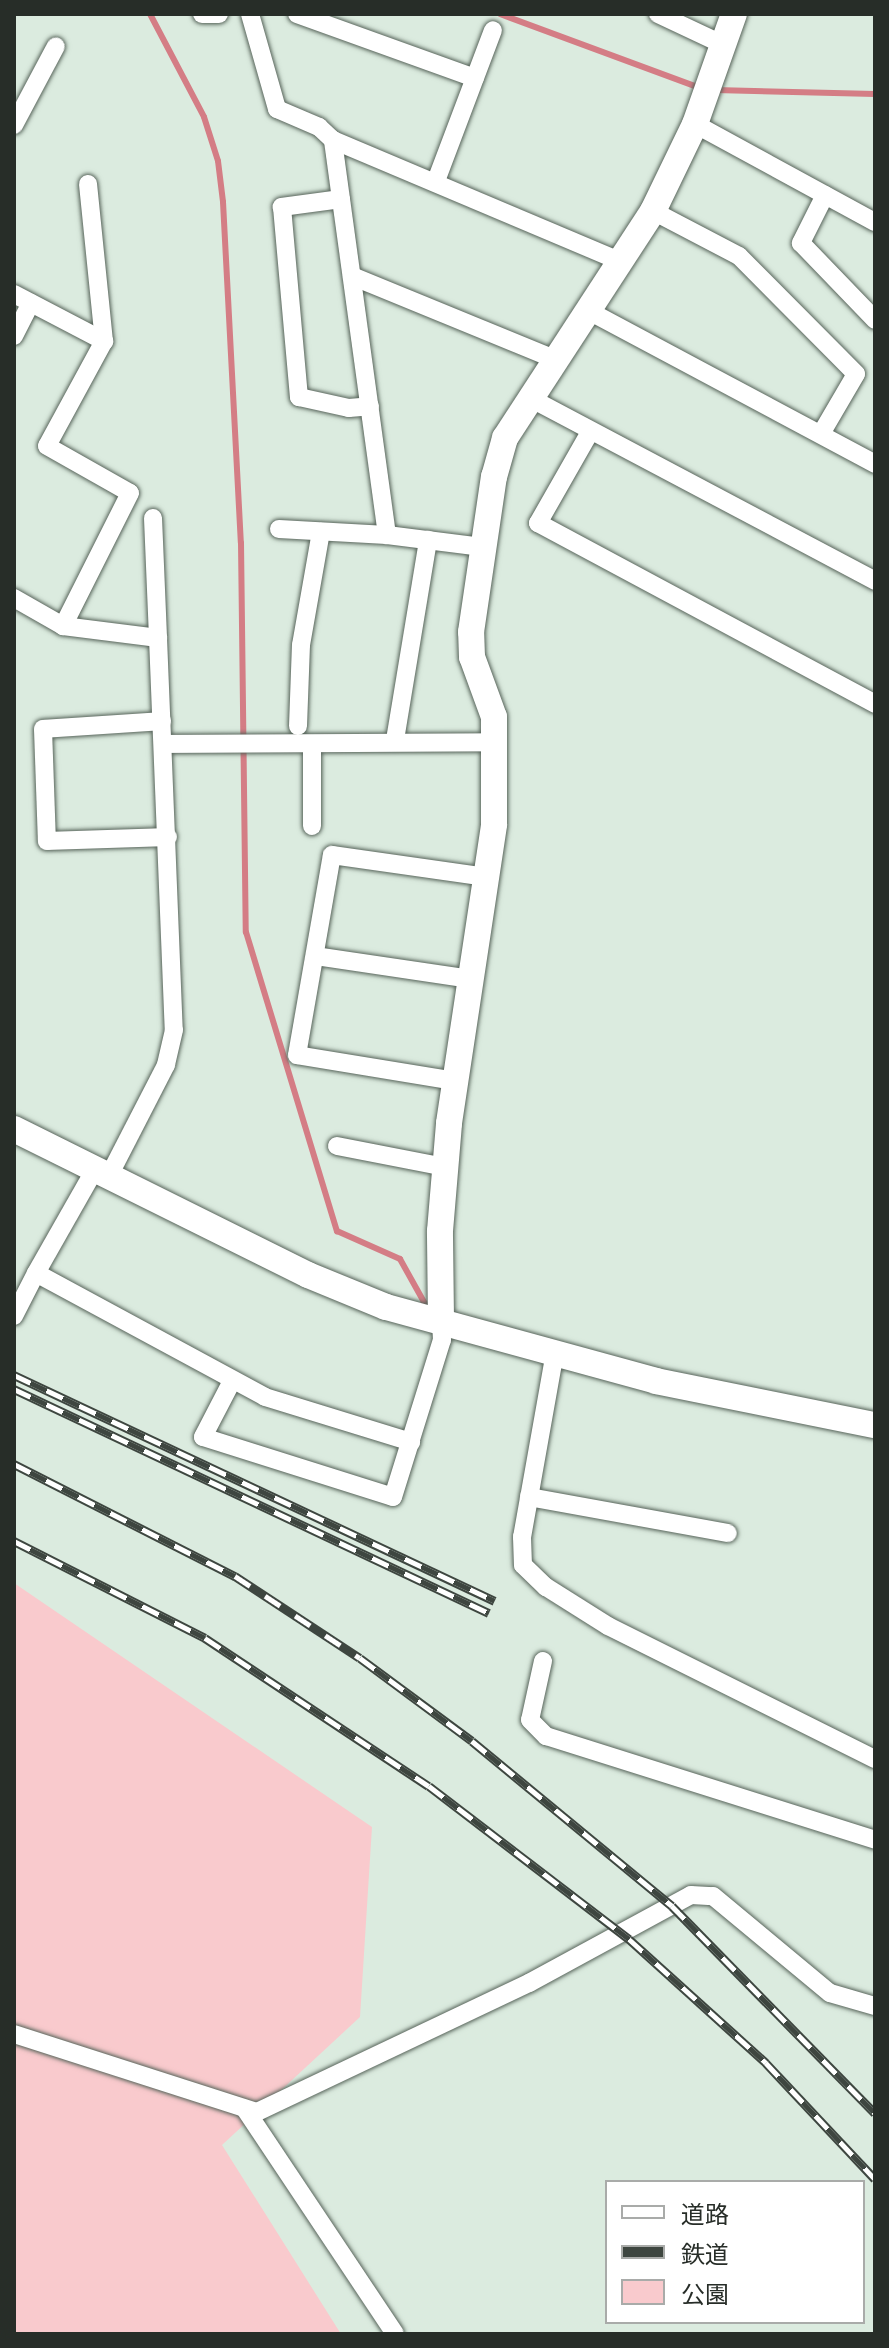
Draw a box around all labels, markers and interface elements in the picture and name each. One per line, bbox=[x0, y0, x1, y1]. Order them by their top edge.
legend bbox=[605, 2180, 865, 2324]
text: 道路 bbox=[681, 2201, 729, 2228]
text: 鉄道 bbox=[681, 2241, 729, 2268]
text: 公園 bbox=[681, 2281, 729, 2308]

